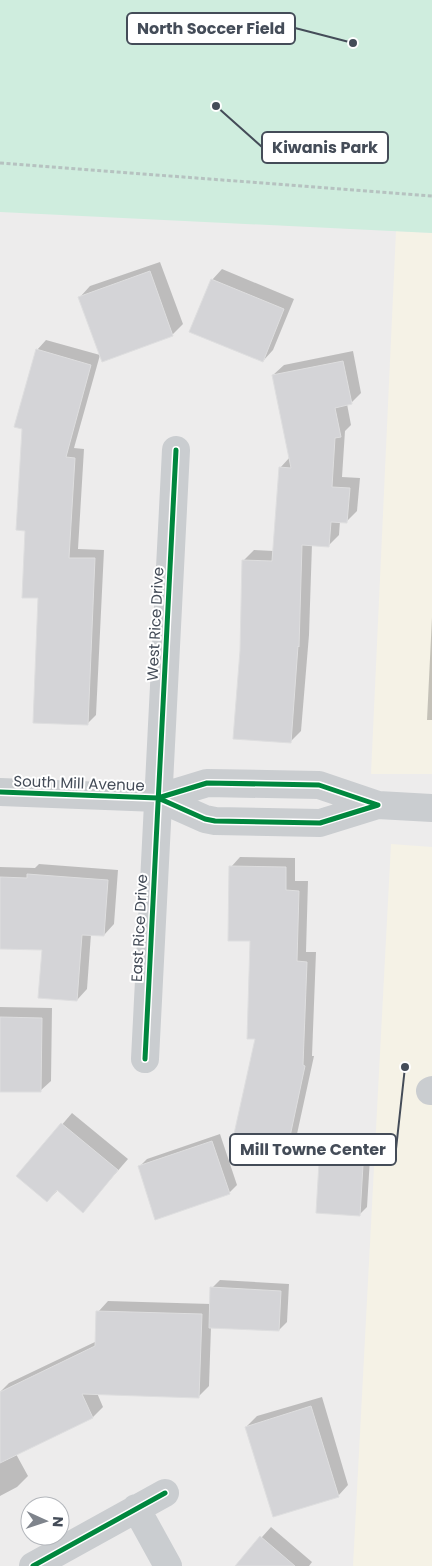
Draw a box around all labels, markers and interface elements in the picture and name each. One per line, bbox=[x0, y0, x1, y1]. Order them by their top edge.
callout: North Soccer Field bbox=[127, 13, 295, 44]
text: North Soccer Field bbox=[137, 17, 285, 40]
callout: Kiwanis Park bbox=[262, 132, 388, 163]
text: Kiwanis Park bbox=[272, 136, 378, 159]
street label: West Rice Drive bbox=[142, 566, 168, 682]
street label: South Mill Avenue bbox=[13, 770, 145, 796]
street label: East Rice Drive bbox=[126, 874, 152, 982]
callout: Mill Towne Center bbox=[230, 1134, 396, 1165]
text: Mill Towne Center bbox=[240, 1138, 386, 1161]
north arrow bbox=[20, 1496, 70, 1546]
text: N bbox=[48, 1516, 68, 1527]

